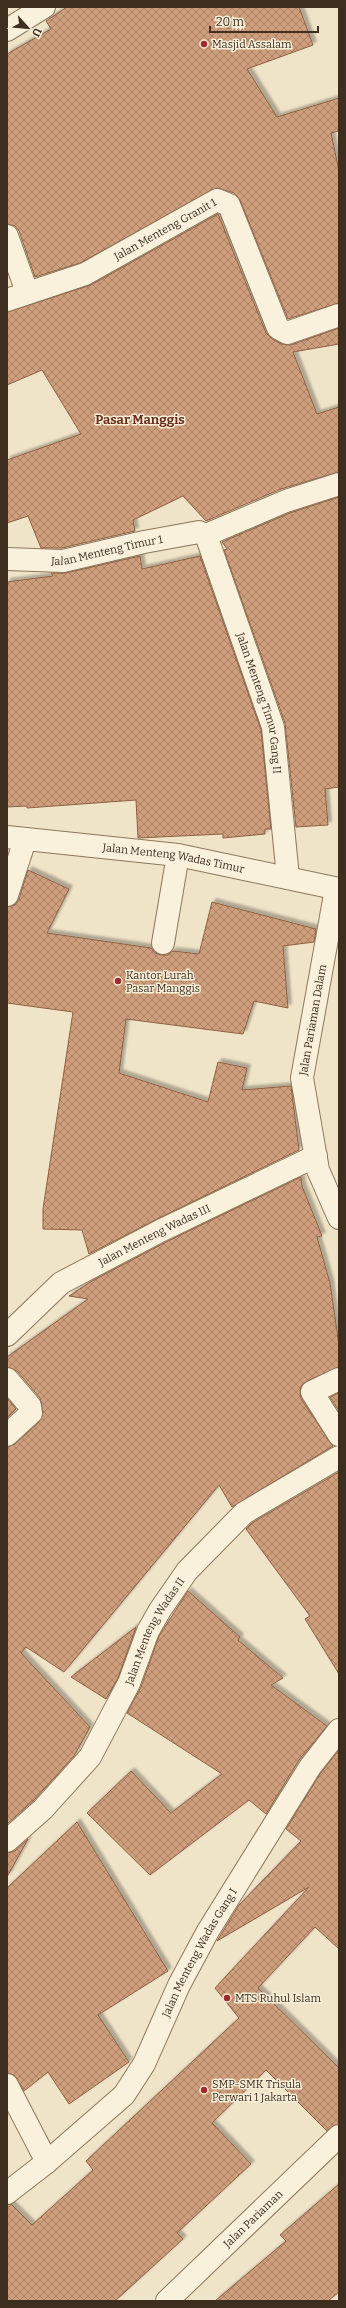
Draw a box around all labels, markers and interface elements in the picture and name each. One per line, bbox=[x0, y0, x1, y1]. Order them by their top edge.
north arrow bbox=[8, 8, 48, 48]
scale bar bbox=[210, 8, 318, 34]
text: 20 m bbox=[216, 15, 245, 29]
text: U bbox=[29, 26, 44, 39]
place label: Masjid Assalam bbox=[212, 38, 292, 51]
marker: Masjid Assalam bbox=[199, 39, 209, 49]
street label: Jalan Menteng Granit 1 bbox=[111, 195, 219, 263]
district label: Pasar Manggis bbox=[95, 412, 185, 427]
street label: Jalan Menteng Timur 1 bbox=[50, 532, 164, 568]
street label: Jalan Menteng Timur Gang II bbox=[234, 630, 284, 774]
street label: Jalan Menteng Wadas Timur bbox=[101, 841, 246, 875]
street label: Jalan Pariaman Dalam bbox=[297, 963, 329, 1078]
place label: Kantor Lurah Pasar Manggis bbox=[126, 969, 200, 995]
marker: Kantor Lurah Pasar Manggis bbox=[113, 976, 123, 986]
street label: Jalan Menteng Wadas III bbox=[95, 1201, 212, 1269]
street label: Jalan Menteng Wadas II bbox=[122, 1575, 187, 1688]
street label: Jalan Menteng Wadas Gang I bbox=[159, 1886, 240, 2020]
place label: MTS Ruhul Islam bbox=[235, 1992, 321, 2005]
marker: MTS Ruhul Islam bbox=[222, 1993, 232, 2003]
place label: SMP-SMK Trisula Perwari 1 Jakarta bbox=[212, 2078, 301, 2104]
marker: SMP-SMK Trisula Perwari 1 Jakarta bbox=[199, 2085, 209, 2095]
street label: Jalan Pariaman bbox=[220, 2187, 285, 2251]

